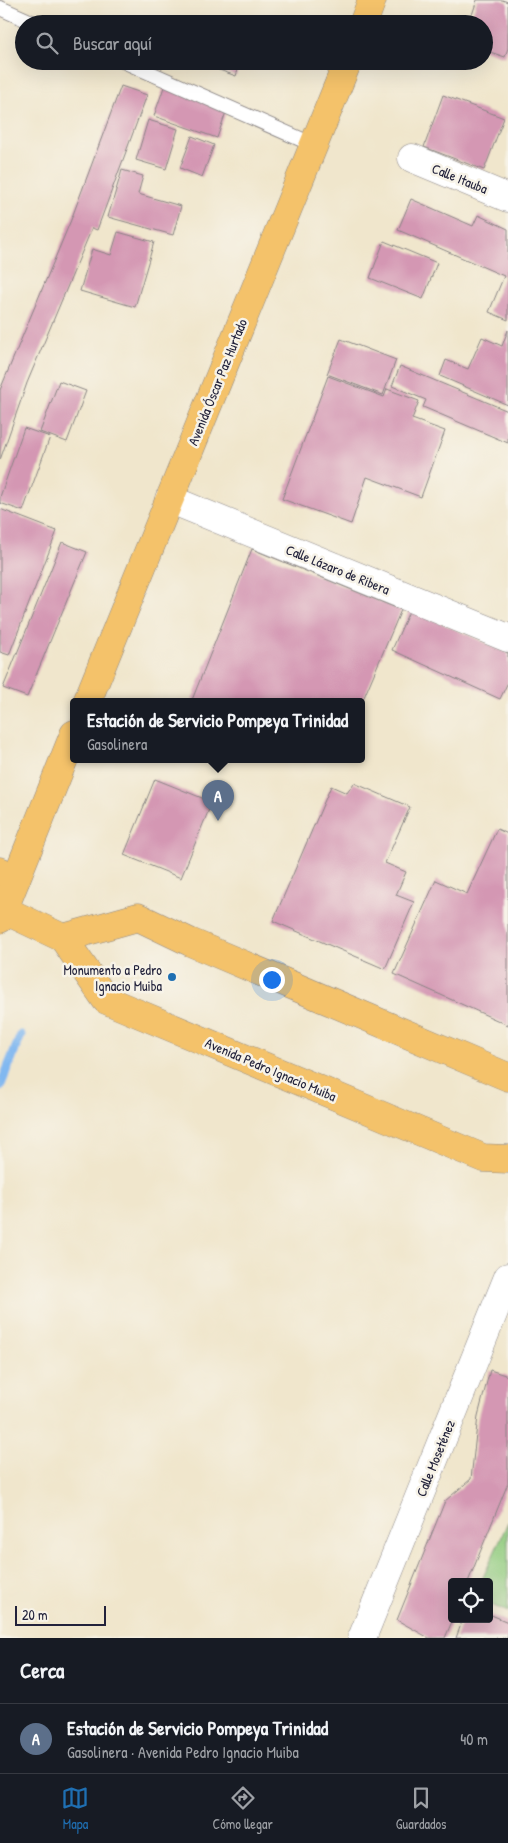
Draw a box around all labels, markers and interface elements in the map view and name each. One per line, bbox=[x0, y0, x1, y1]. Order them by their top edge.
search box bbox=[15, 15, 493, 70]
icon: search bbox=[33, 29, 61, 57]
text: Buscar aquí bbox=[73, 30, 152, 56]
street label: Calle Itauba bbox=[429, 158, 491, 198]
street label: Avenida Óscar Paz Hurtado bbox=[183, 316, 251, 448]
street label: Calle Lázaro de Ribera bbox=[283, 540, 393, 599]
popup bbox=[70, 698, 365, 763]
text: Estación de Servicio Pompeya Trinidad bbox=[87, 707, 348, 733]
text: Gasolinera bbox=[87, 733, 147, 755]
pin: A bbox=[202, 780, 234, 821]
place label: Monumento a Pedro Ignacio Muiba bbox=[63, 960, 163, 996]
your location bbox=[259, 967, 285, 993]
marker: Monumento a Pedro Ignacio Muiba bbox=[166, 971, 178, 983]
street label: Avenida Pedro Ignacio Muiba bbox=[202, 1033, 340, 1106]
street label: Calle Moseténez bbox=[411, 1417, 459, 1499]
map controls bbox=[448, 1578, 493, 1623]
button: locate bbox=[448, 1578, 493, 1623]
scale bar bbox=[15, 1603, 106, 1626]
text: 20 m bbox=[22, 1605, 48, 1624]
text: Cerca bbox=[20, 1656, 64, 1685]
text: Estación de Servicio Pompeya Trinidad bbox=[67, 1715, 328, 1741]
text: A bbox=[32, 1728, 40, 1750]
text: 40 m bbox=[460, 1728, 488, 1750]
text: Gasolinera · Avenida Pedro Ignacio Muiba bbox=[67, 1741, 299, 1763]
tab: Mapa bbox=[61, 1784, 89, 1833]
tab: Cómo llegar bbox=[212, 1784, 273, 1833]
tab: Guardados bbox=[396, 1784, 446, 1833]

